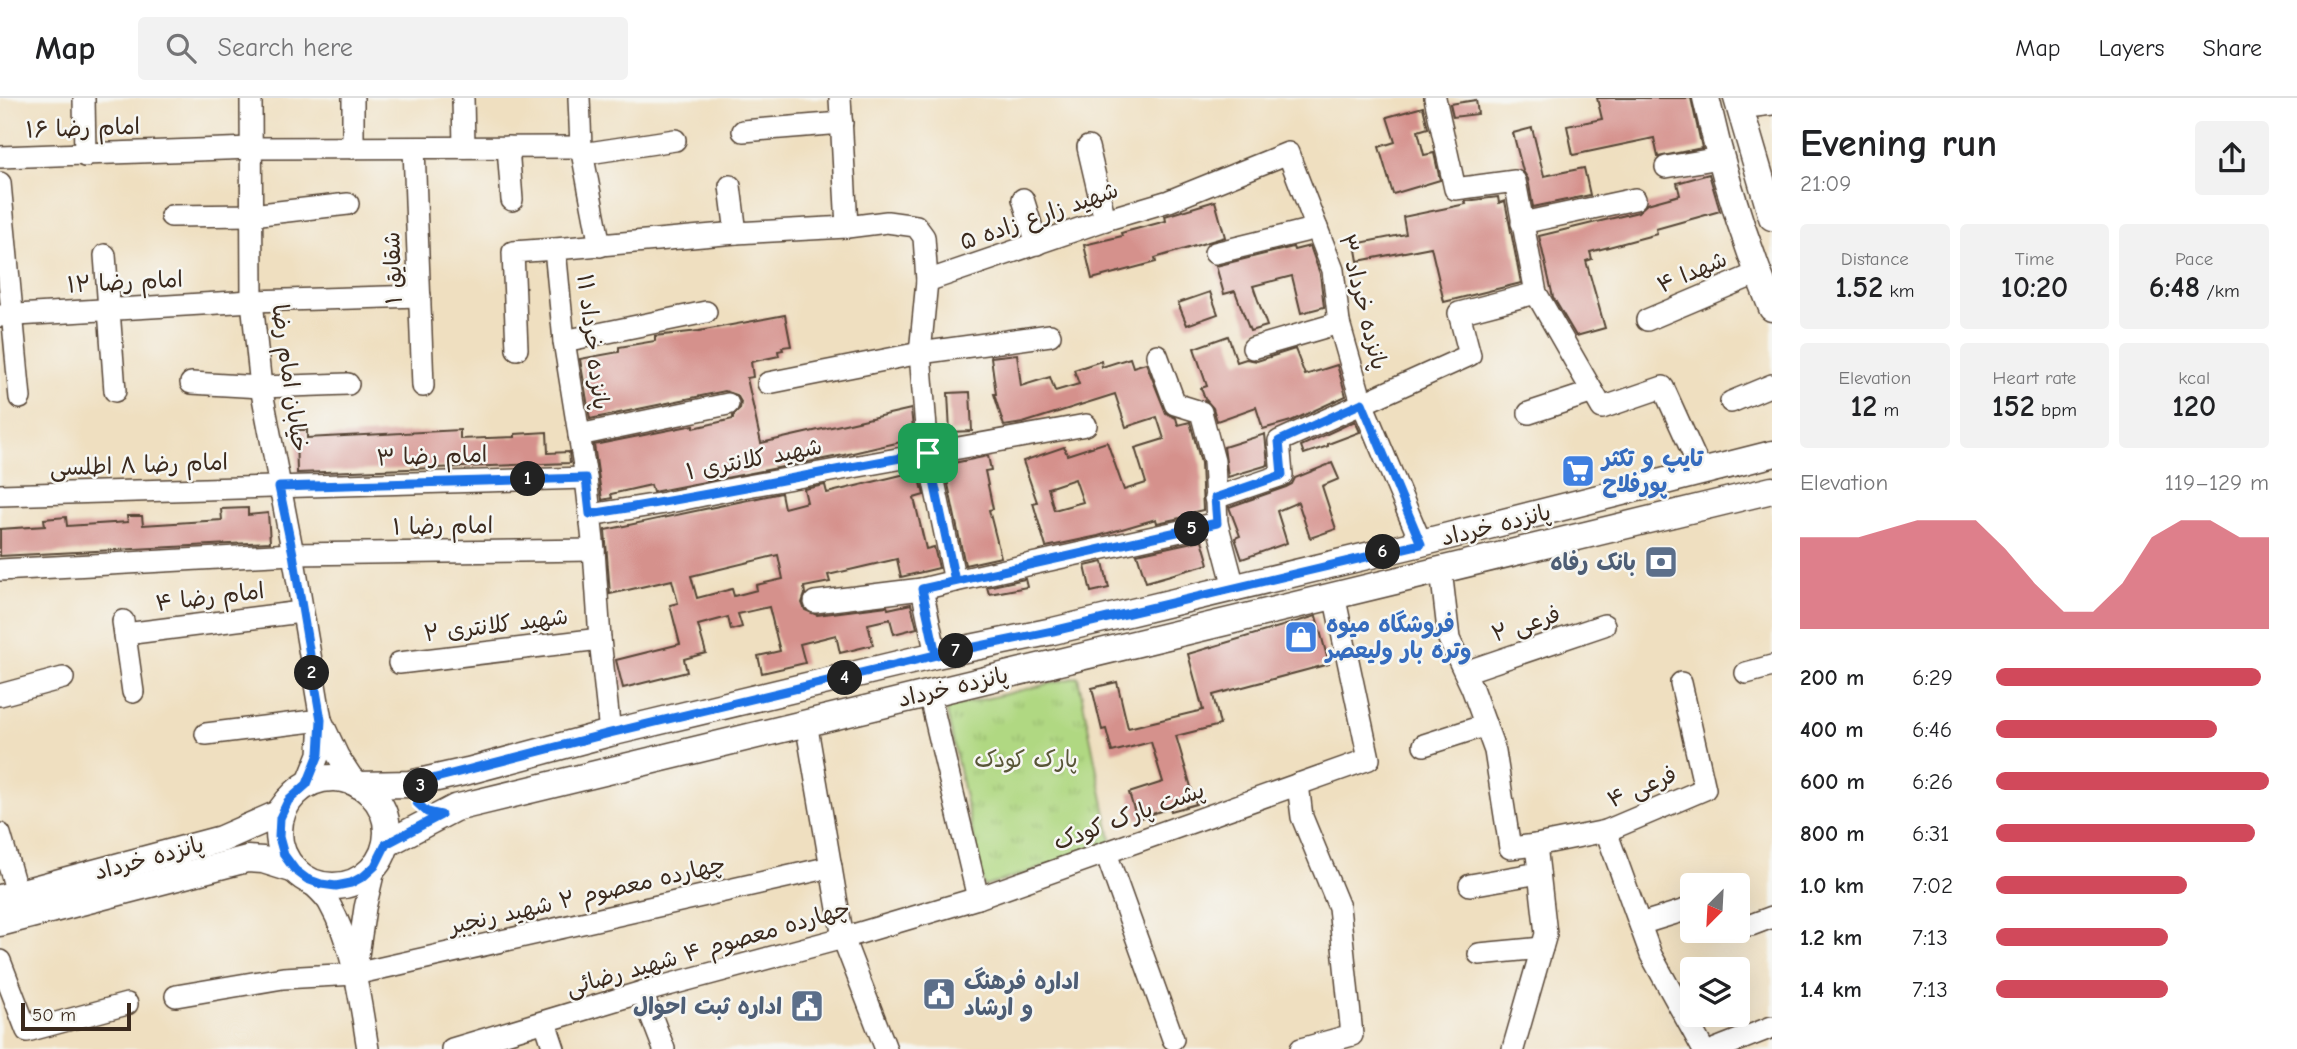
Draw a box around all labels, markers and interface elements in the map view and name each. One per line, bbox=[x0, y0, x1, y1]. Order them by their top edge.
search box bbox=[138, 17, 628, 80]
text: Map bbox=[35, 29, 96, 67]
icon: search bbox=[162, 29, 200, 67]
text: Search here bbox=[218, 33, 353, 63]
text: Map bbox=[2015, 34, 2061, 62]
text: Layers bbox=[2099, 34, 2164, 62]
text: Share bbox=[2202, 34, 2262, 62]
street label: امام رضا ۱۶ bbox=[25, 113, 141, 147]
button: share bbox=[2195, 121, 2269, 195]
text: Evening run bbox=[1800, 122, 1997, 166]
text: 21:09 bbox=[1800, 170, 1852, 197]
street label: شهید زارع زاده ۵ bbox=[956, 176, 1123, 258]
street label: شقایق ۱ bbox=[378, 231, 408, 305]
street label: پانزده خرداد ۳ bbox=[1332, 231, 1393, 373]
street label: شهدا ۴ bbox=[1653, 245, 1731, 299]
text: Distance bbox=[1841, 248, 1909, 270]
text: Time bbox=[2015, 248, 2054, 270]
text: Pace bbox=[2175, 248, 2213, 270]
street label: امام رضا ۱۲ bbox=[66, 265, 184, 303]
text: 1.52 bbox=[1835, 270, 1883, 305]
text: 10:20 bbox=[2001, 270, 2068, 305]
text: 6:48 bbox=[2149, 270, 2200, 305]
street label: پانزده خرداد ۱۱ bbox=[570, 273, 615, 412]
text: km bbox=[1883, 280, 1915, 302]
text: /km bbox=[2200, 280, 2240, 302]
street label: خیابان امام رضا bbox=[262, 302, 314, 454]
text: Elevation bbox=[1838, 367, 1911, 389]
text: Heart rate bbox=[1993, 367, 2076, 389]
text: kcal bbox=[2178, 367, 2210, 389]
text: 12 bbox=[1850, 389, 1877, 424]
text: 152 bbox=[1992, 389, 2035, 424]
text: 120 bbox=[2172, 389, 2216, 424]
text: m bbox=[1877, 399, 1899, 421]
text: bpm bbox=[2035, 399, 2077, 421]
pin bbox=[898, 423, 958, 483]
street label: شهید کلانتری ۱ bbox=[684, 433, 824, 485]
icon: arrive bbox=[909, 434, 947, 472]
street label: امام رضا ۳ bbox=[376, 441, 488, 475]
place label: تایپ و تکثر پورفلاح bbox=[1600, 445, 1704, 499]
street label: امام رضا ۸ اطلسی bbox=[49, 448, 229, 486]
supermarket icon: تایپ و تکثر پورفلاح bbox=[1559, 452, 1597, 490]
pin: 1 bbox=[510, 462, 546, 496]
text: 1 bbox=[524, 467, 531, 489]
text: Elevation bbox=[1800, 469, 1888, 496]
text: 119–129 m bbox=[2165, 469, 2269, 496]
street label: پانزده خرداد bbox=[1438, 498, 1554, 553]
street label: امام رضا ۱ bbox=[392, 512, 494, 544]
pin: 5 bbox=[1174, 512, 1210, 546]
text: 5 bbox=[1186, 517, 1197, 539]
pin: 6 bbox=[1366, 534, 1400, 570]
text: 6 bbox=[1378, 540, 1387, 562]
bank icon: بانک رفاه bbox=[1642, 543, 1680, 581]
place label: بانک رفاه bbox=[1550, 549, 1636, 576]
street label: امام رضا ۴ bbox=[154, 577, 266, 621]
street label: فرعی ۲ bbox=[1488, 600, 1564, 649]
street label: شهید کلانتری ۲ bbox=[422, 603, 570, 647]
place label: فروشگاه میوه وتره بار ولیعصر bbox=[1324, 610, 1472, 665]
shop icon: فروشگاه میوه وتره بار ولیعصر bbox=[1282, 618, 1320, 656]
pin: 7 bbox=[939, 634, 974, 668]
text: 7 bbox=[951, 639, 960, 661]
pin: 2 bbox=[294, 656, 330, 690]
pin: 4 bbox=[828, 660, 862, 696]
text: 2 bbox=[307, 661, 316, 683]
street label: پانزده خرداد bbox=[895, 661, 1011, 714]
text: 200 m bbox=[1800, 664, 1864, 691]
text: 6:29 bbox=[1912, 664, 1953, 691]
text: 4 bbox=[840, 666, 849, 688]
text: 400 m bbox=[1800, 716, 1864, 743]
text: 6:46 bbox=[1912, 716, 1952, 743]
park label: پارک کودک bbox=[974, 746, 1078, 774]
street label: فرعی ۴ bbox=[1603, 760, 1681, 814]
pin: 3 bbox=[404, 768, 438, 804]
text: 600 m bbox=[1800, 768, 1865, 795]
text: 6:26 bbox=[1912, 768, 1953, 795]
text: 3 bbox=[416, 774, 425, 796]
street label: پشت پارک کودک bbox=[1050, 776, 1208, 857]
text: 800 m bbox=[1800, 820, 1865, 847]
text: 6:31 bbox=[1912, 820, 1949, 847]
street label: پانزده خرداد bbox=[91, 830, 207, 887]
street label: چهارده معصوم ۲ شهید رنجبر bbox=[444, 850, 729, 943]
text: 1.0 km bbox=[1800, 872, 1864, 899]
text: 7:02 bbox=[1912, 872, 1953, 899]
north arrow bbox=[1680, 873, 1750, 943]
map controls bbox=[1680, 873, 1750, 1027]
street label: چهارده معصوم ۴ شهید رضائی bbox=[563, 895, 854, 1004]
text: 1.2 km bbox=[1800, 924, 1862, 951]
text: 7:13 bbox=[1912, 924, 1948, 951]
button: layers bbox=[1680, 957, 1750, 1027]
place label: اداره فرهنگ و ارشاد bbox=[964, 967, 1079, 1022]
public building icon: اداره فرهنگ و ارشاد bbox=[920, 975, 958, 1013]
text: 1.4 km bbox=[1800, 976, 1862, 1003]
text: 7:13 bbox=[1912, 976, 1948, 1003]
public building icon: اداره ثبت احوال bbox=[788, 987, 826, 1025]
place label: اداره ثبت احوال bbox=[633, 993, 782, 1021]
scale bar bbox=[21, 1000, 131, 1032]
text: 50 m bbox=[32, 1004, 76, 1026]

